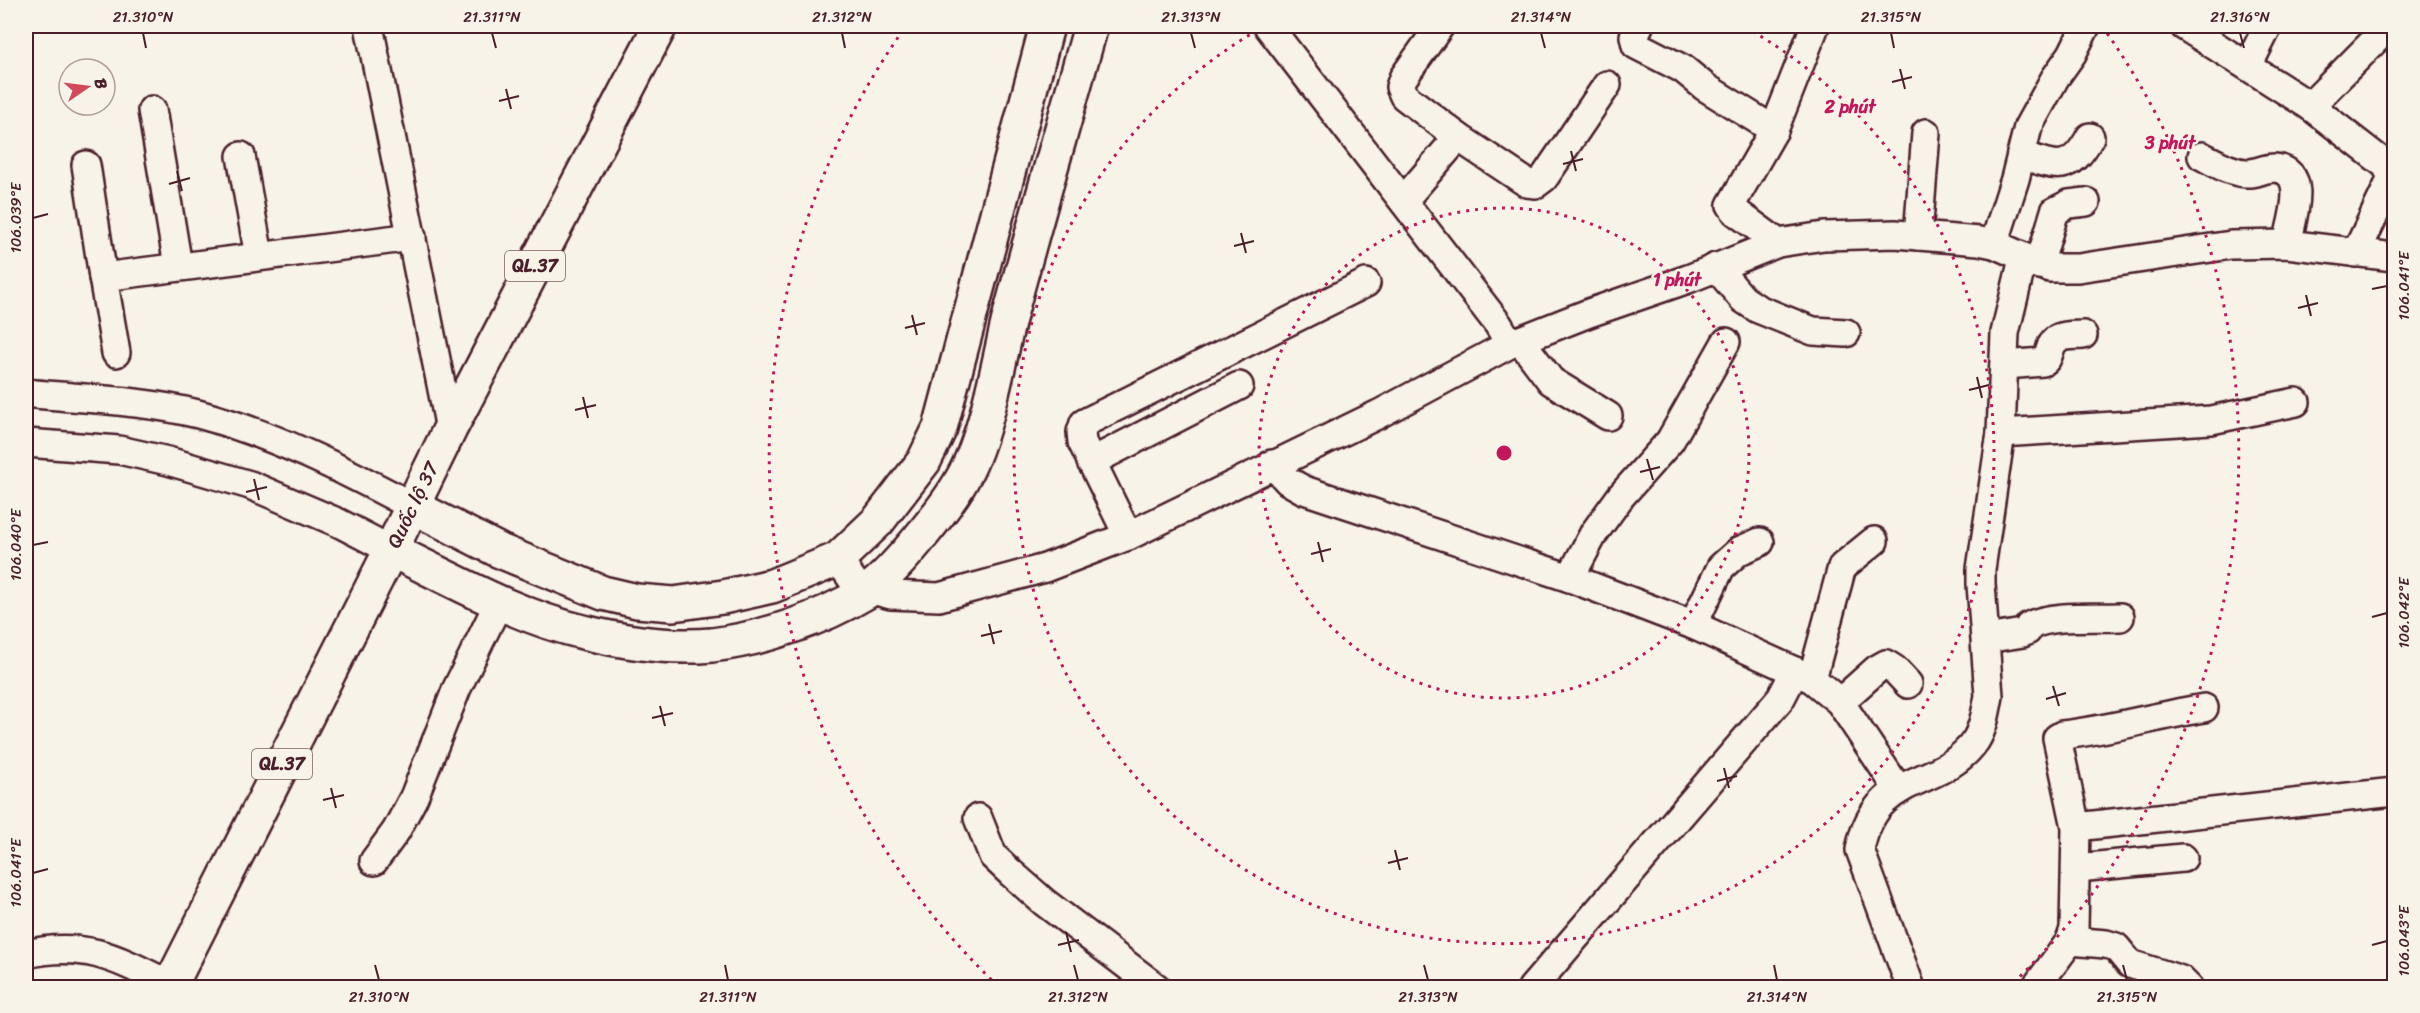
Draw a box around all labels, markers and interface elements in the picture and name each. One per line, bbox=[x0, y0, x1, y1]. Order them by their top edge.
text: 21.310°N bbox=[113, 4, 174, 30]
text: 21.311°N bbox=[463, 4, 521, 30]
text: 21.312°N bbox=[812, 4, 872, 30]
text: 21.313°N bbox=[1161, 4, 1221, 30]
text: 21.314°N bbox=[1511, 4, 1572, 30]
text: 21.315°N bbox=[1861, 4, 1922, 30]
text: 21.316°N bbox=[2210, 4, 2270, 30]
north arrow bbox=[57, 57, 117, 117]
text: B bbox=[86, 75, 117, 93]
text: 2 phút bbox=[1824, 91, 1877, 123]
text: 3 phút bbox=[2144, 127, 2197, 159]
text: 106.039°E bbox=[3, 181, 29, 253]
text: 106.041°E bbox=[2391, 250, 2417, 321]
road number: QL.37 bbox=[505, 251, 565, 281]
text: 1 phút bbox=[1653, 264, 1703, 296]
centre of rings bbox=[1494, 443, 1514, 463]
street label: Quốc lộ 37 bbox=[377, 454, 450, 554]
text: 106.040°E bbox=[3, 507, 29, 581]
text: 106.042°E bbox=[2391, 576, 2417, 649]
road number: QL.37 bbox=[252, 749, 312, 779]
text: 106.041°E bbox=[3, 837, 29, 908]
text: 106.043°E bbox=[2391, 904, 2417, 976]
text: 21.310°N bbox=[349, 984, 410, 1010]
text: 21.311°N bbox=[699, 984, 757, 1010]
text: 21.312°N bbox=[1048, 984, 1108, 1010]
text: 21.313°N bbox=[1398, 984, 1458, 1010]
text: 21.314°N bbox=[1747, 984, 1808, 1010]
text: 21.315°N bbox=[2097, 984, 2158, 1010]

